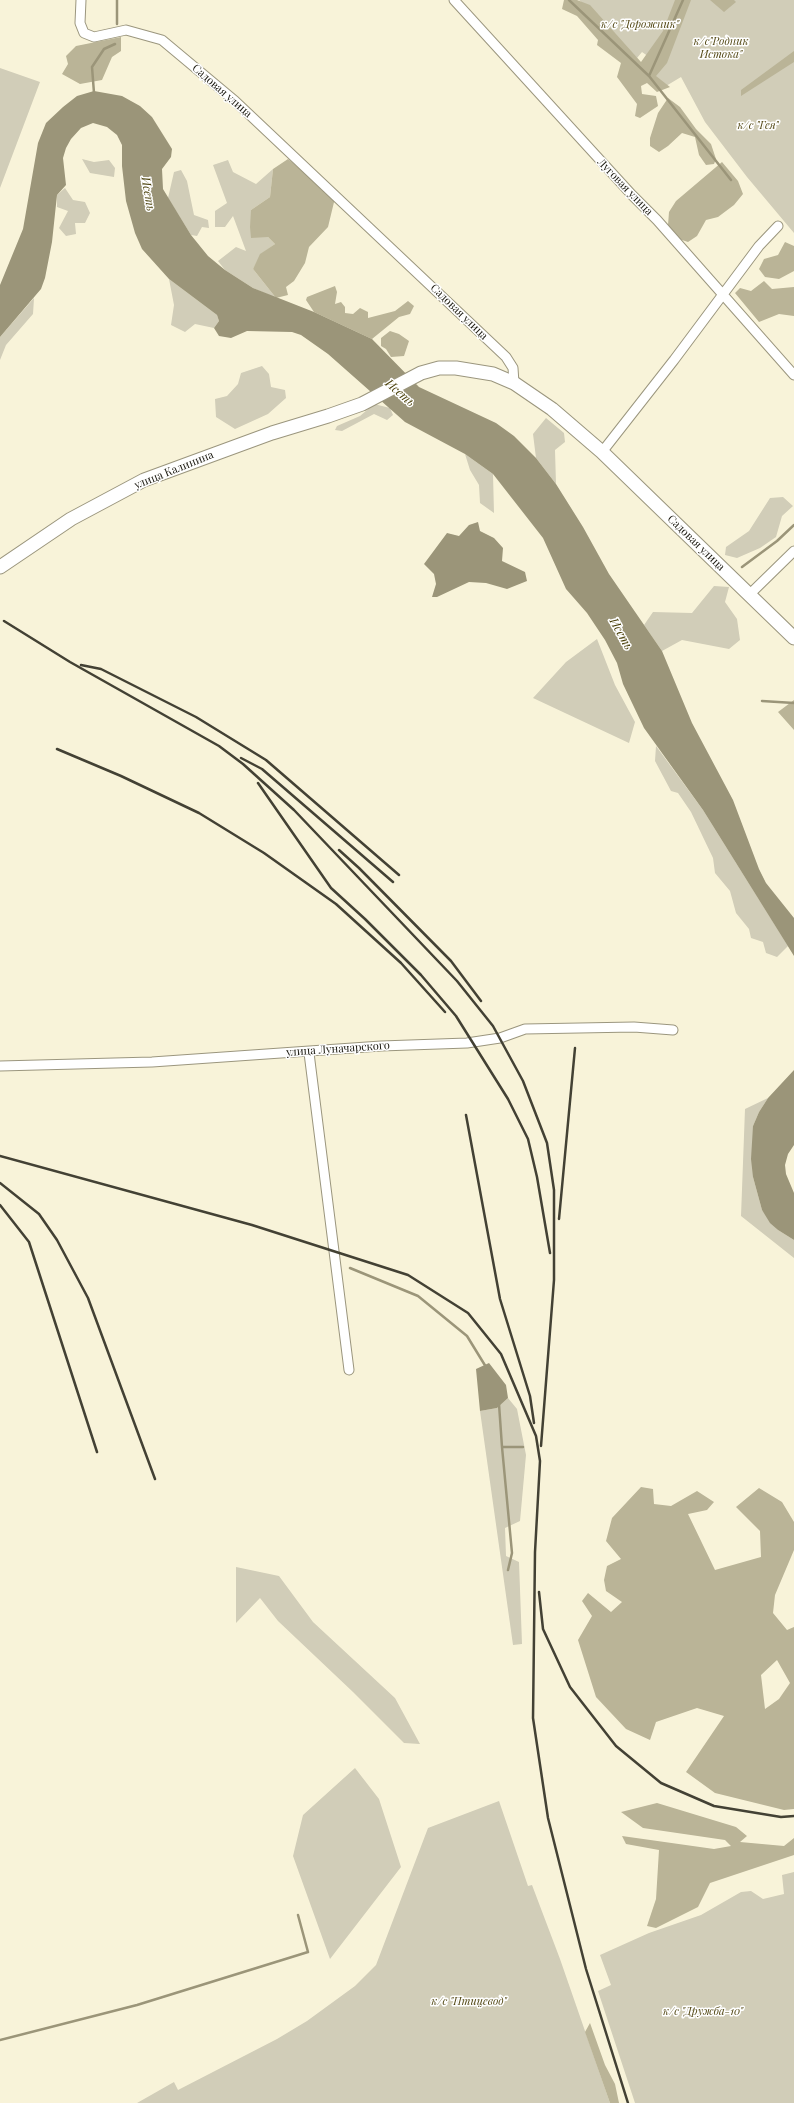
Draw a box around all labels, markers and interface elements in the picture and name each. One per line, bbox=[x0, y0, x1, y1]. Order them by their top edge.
park label: к/с "Дорожник" bbox=[601, 18, 679, 32]
park label: к/с"Родник Истока" bbox=[693, 35, 749, 61]
street label: Садовая улица bbox=[189, 62, 255, 120]
park label: к/с "Гея" bbox=[737, 119, 779, 133]
street label: Луговая улица bbox=[595, 156, 655, 218]
water label: Исеть bbox=[138, 176, 158, 212]
street label: Садовая улица bbox=[428, 281, 490, 343]
water label: Исеть bbox=[382, 376, 418, 410]
street label: улица Калинина bbox=[132, 448, 216, 492]
street label: Садовая улица bbox=[665, 512, 727, 574]
water label: Исеть bbox=[606, 615, 636, 653]
street label: улица Луначарского bbox=[286, 1039, 390, 1059]
park label: к/с "Птицевод" bbox=[431, 1995, 507, 2009]
park label: к/с "Дружба-10" bbox=[663, 2005, 743, 2019]

